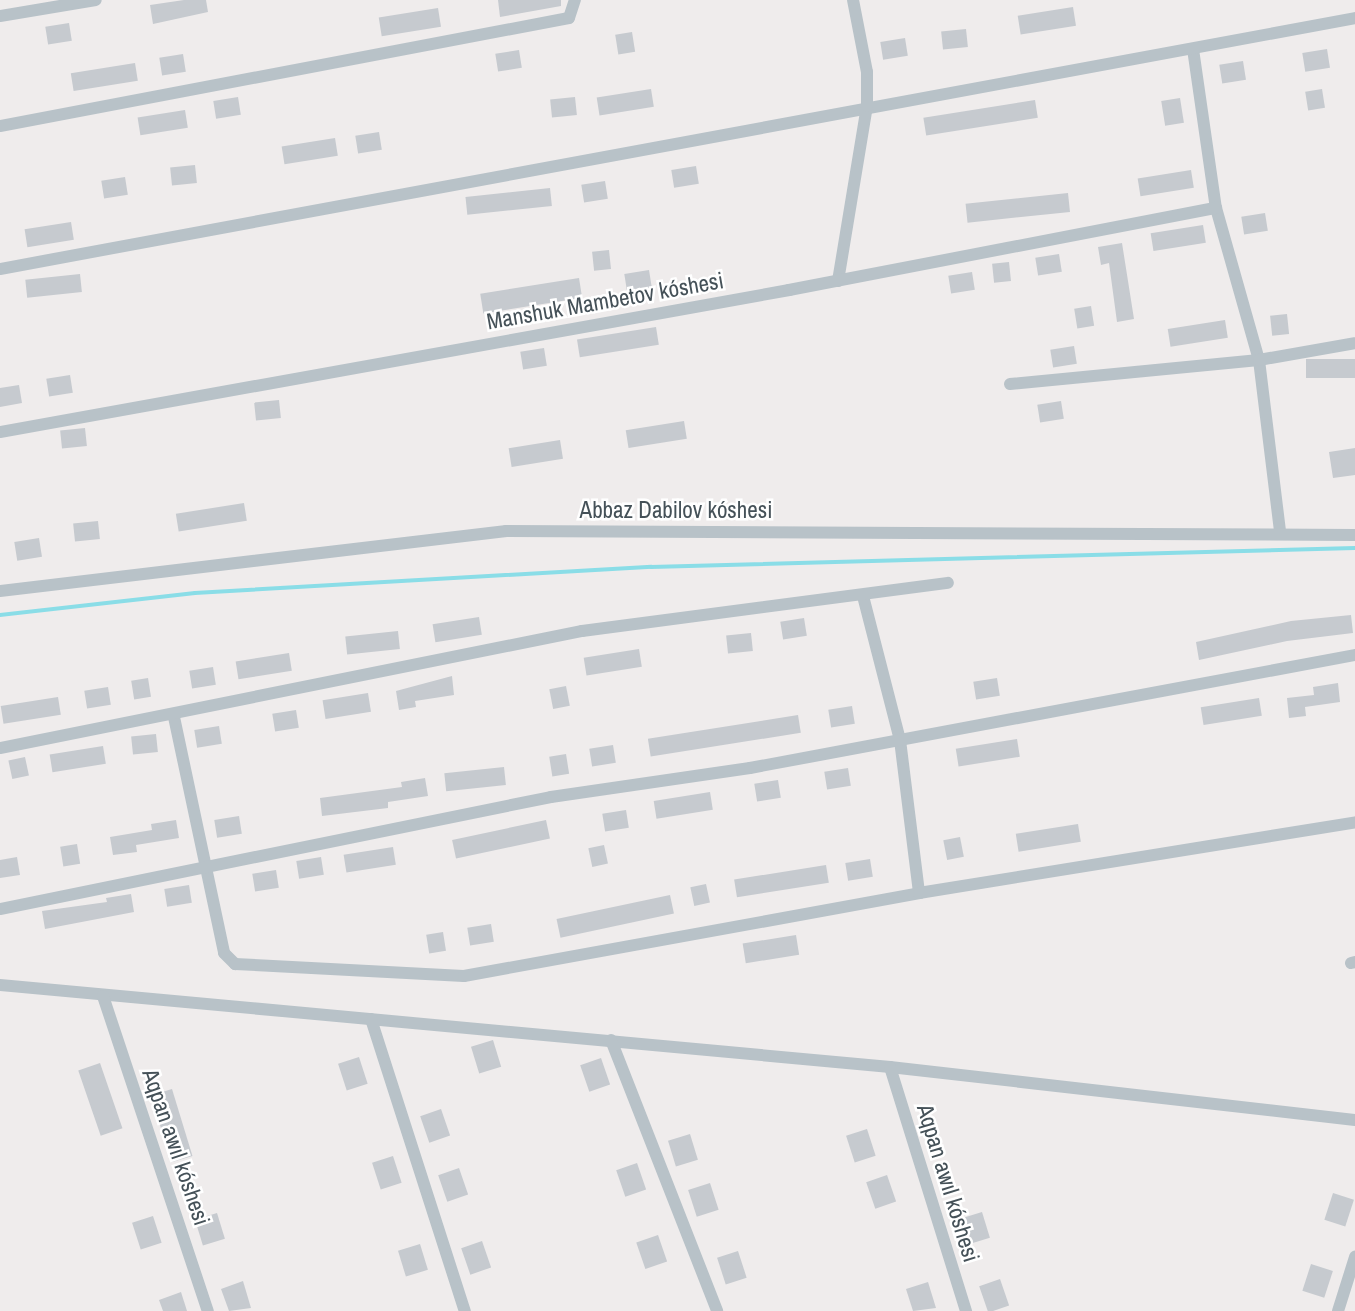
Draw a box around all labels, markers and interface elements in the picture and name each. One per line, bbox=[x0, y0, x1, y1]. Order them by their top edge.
street label: Manshuk Mambetov kóshesi bbox=[484, 267, 726, 335]
street label: Abbaz Dabilov kóshesi bbox=[580, 496, 772, 524]
street label: Aqpan awıl kóshesi bbox=[136, 1065, 216, 1229]
street label: Aqpan awıl kóshesi bbox=[911, 1101, 985, 1265]

